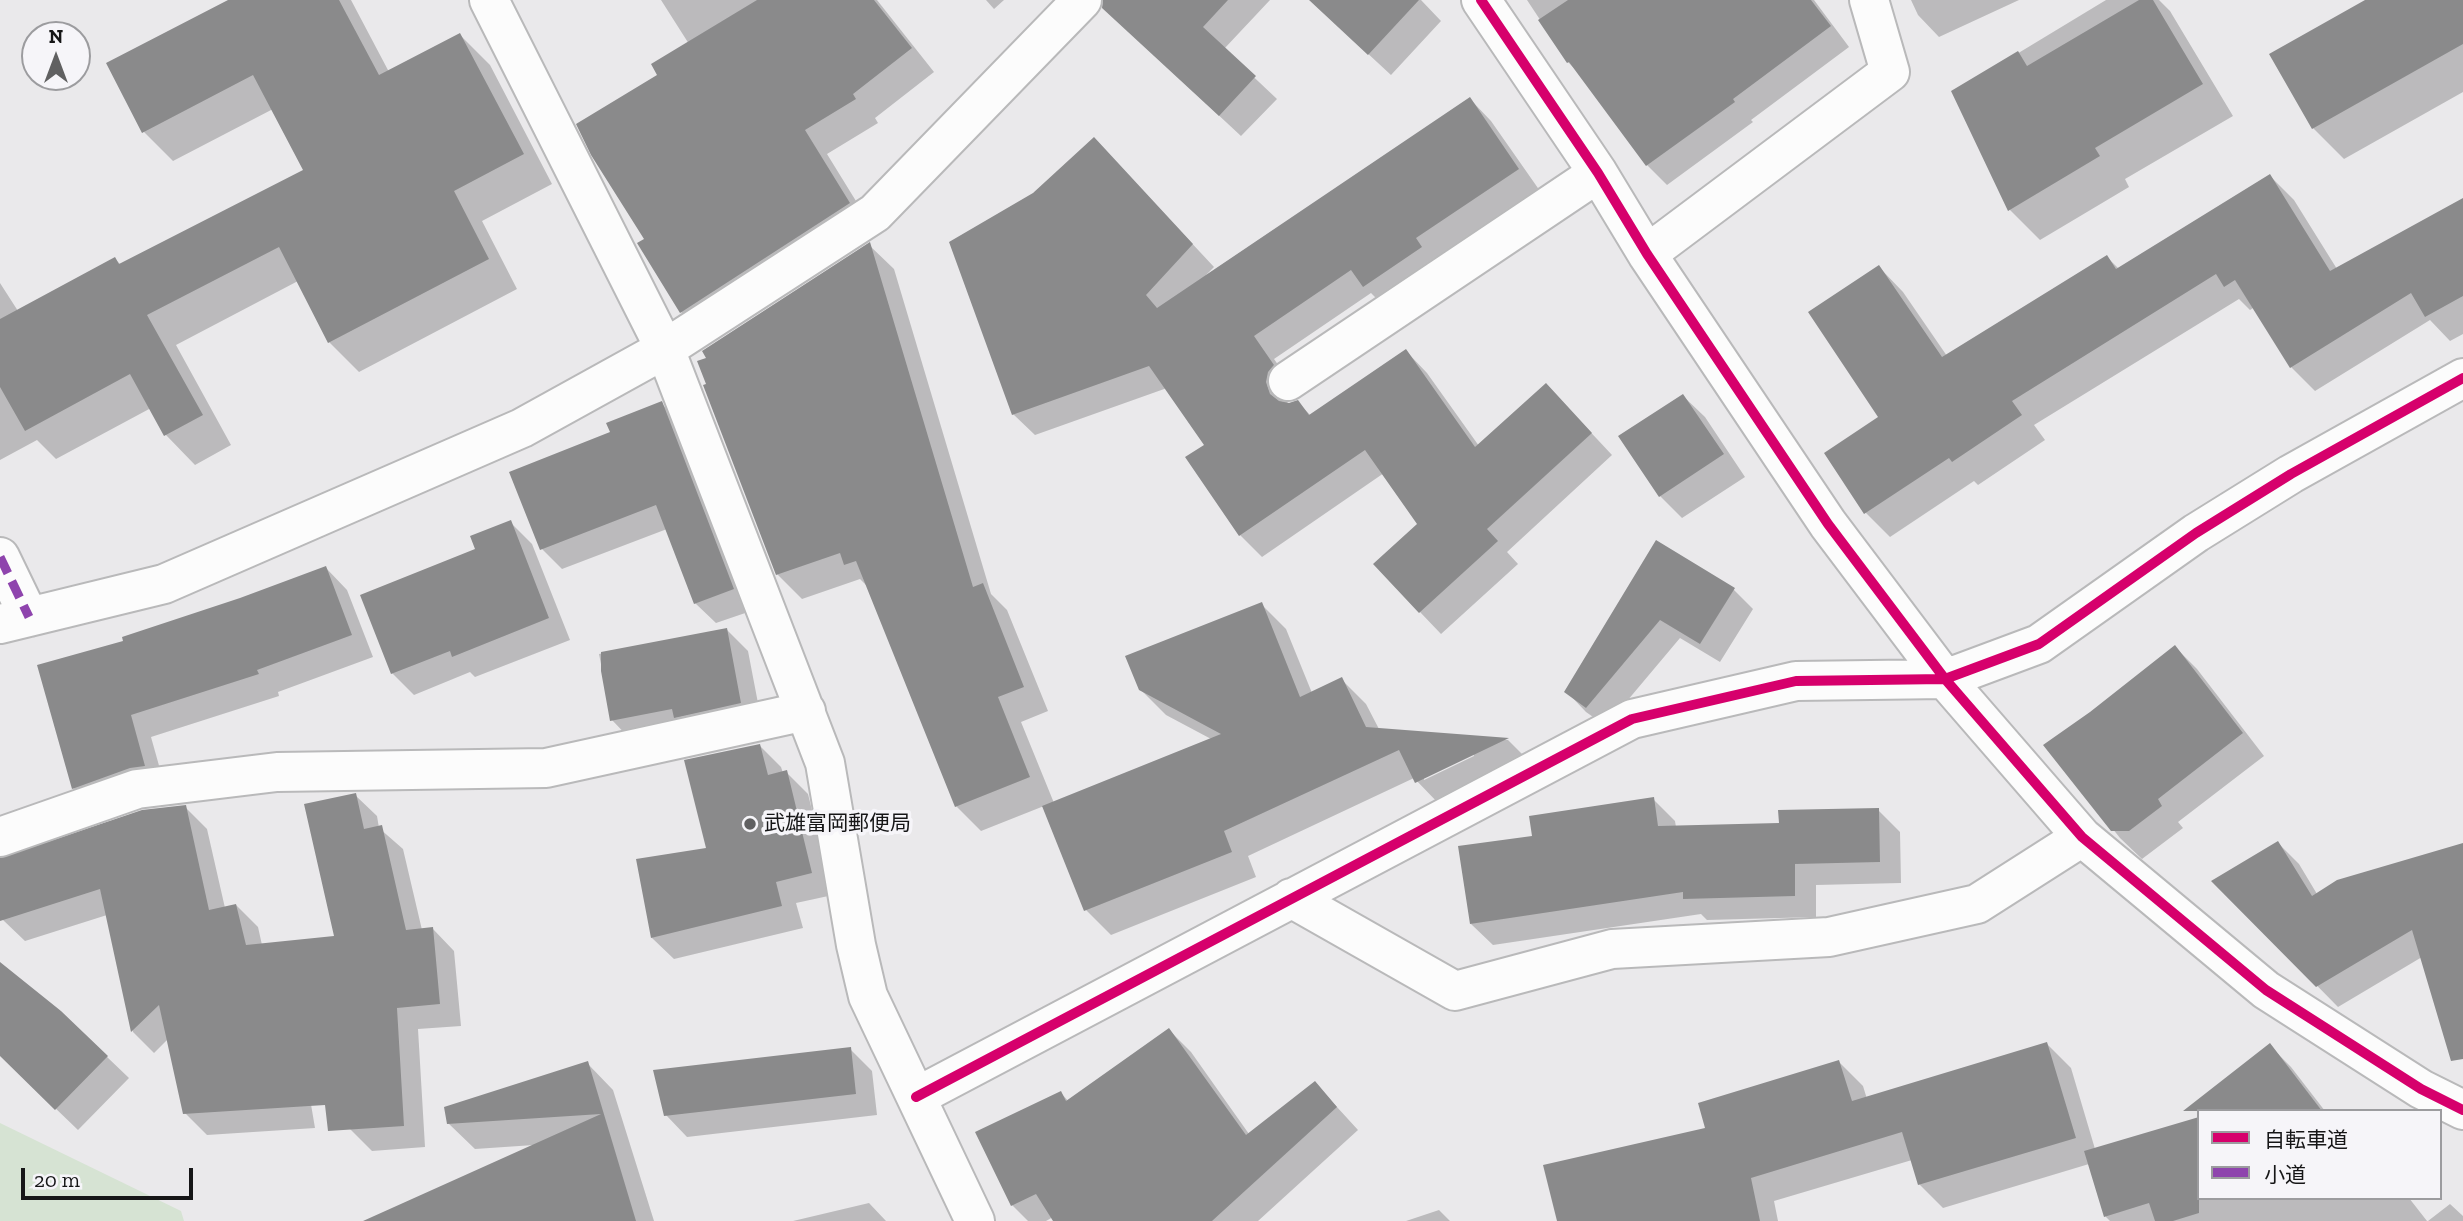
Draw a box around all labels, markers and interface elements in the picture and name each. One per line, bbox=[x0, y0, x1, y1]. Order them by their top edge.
north arrow bbox=[21, 21, 91, 91]
text: N bbox=[49, 25, 63, 48]
place label: 武雄富岡郵便局 bbox=[764, 811, 911, 837]
marker: 武雄富岡郵便局 bbox=[742, 816, 758, 832]
legend bbox=[2197, 1109, 2442, 1200]
text: 自転車道 bbox=[2264, 1127, 2348, 1152]
scale bar bbox=[24, 1154, 196, 1198]
text: 小道 bbox=[2264, 1162, 2306, 1187]
text: 20 m bbox=[34, 1167, 80, 1192]

